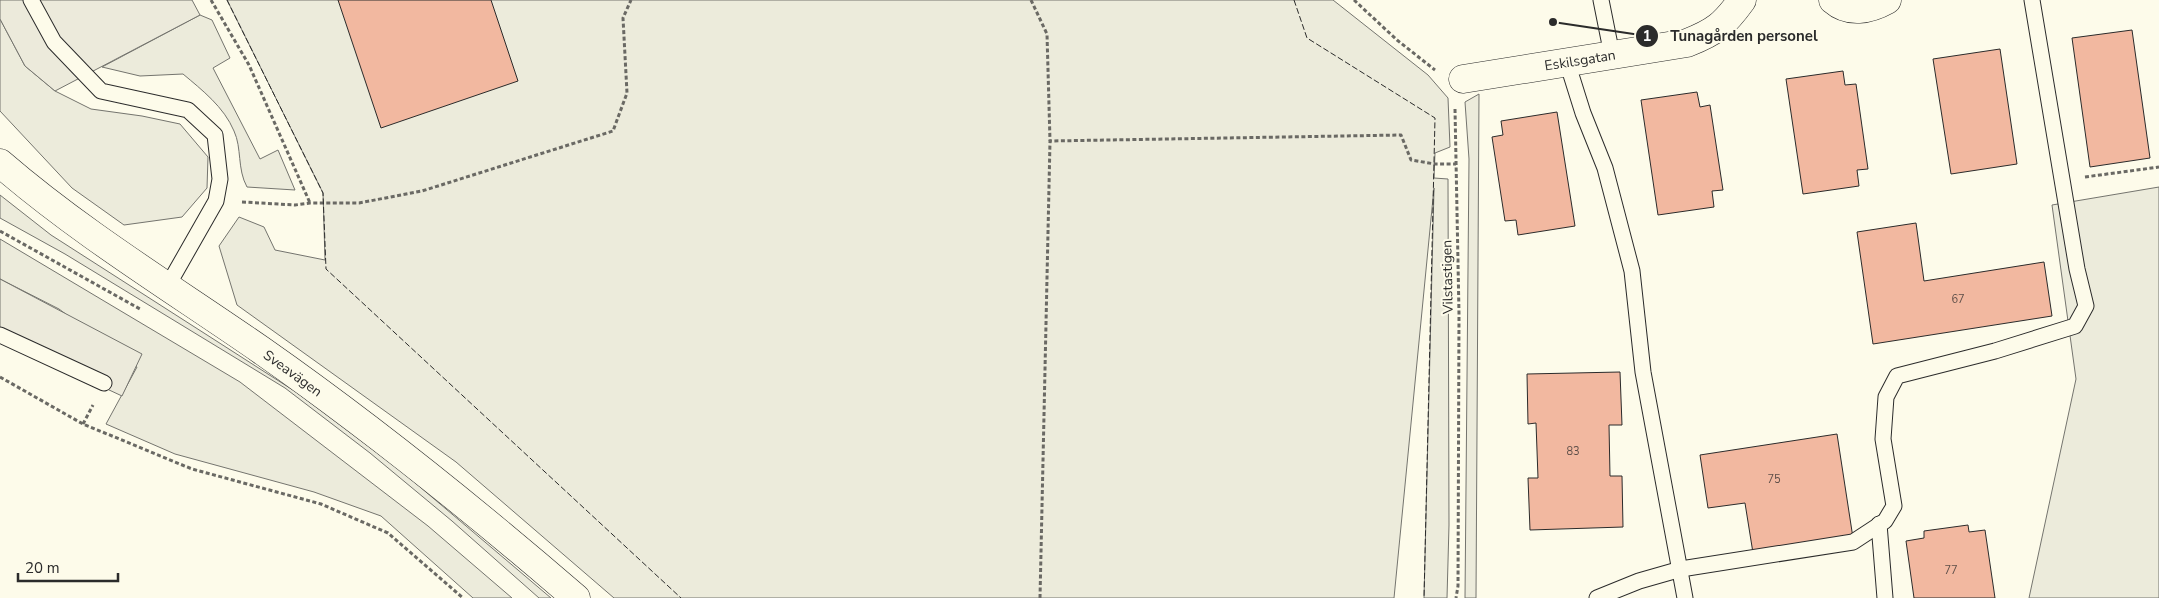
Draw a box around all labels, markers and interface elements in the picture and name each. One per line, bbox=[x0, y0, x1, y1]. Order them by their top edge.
callout: Tunagården personel bbox=[1635, 21, 1827, 51]
text: 1 bbox=[1642, 26, 1652, 46]
text: Tunagården personel bbox=[1670, 26, 1818, 46]
street label: Eskilsgatan bbox=[1543, 45, 1617, 75]
street label: Vilstastigen bbox=[1437, 240, 1458, 315]
house number: 67 bbox=[1951, 292, 1965, 307]
street label: Sveavägen bbox=[259, 346, 326, 401]
house number: 83 bbox=[1566, 444, 1580, 459]
house number: 75 bbox=[1767, 472, 1781, 487]
scale bar bbox=[18, 550, 118, 582]
text: 20 m bbox=[25, 558, 60, 578]
house number: 77 bbox=[1944, 563, 1958, 578]

